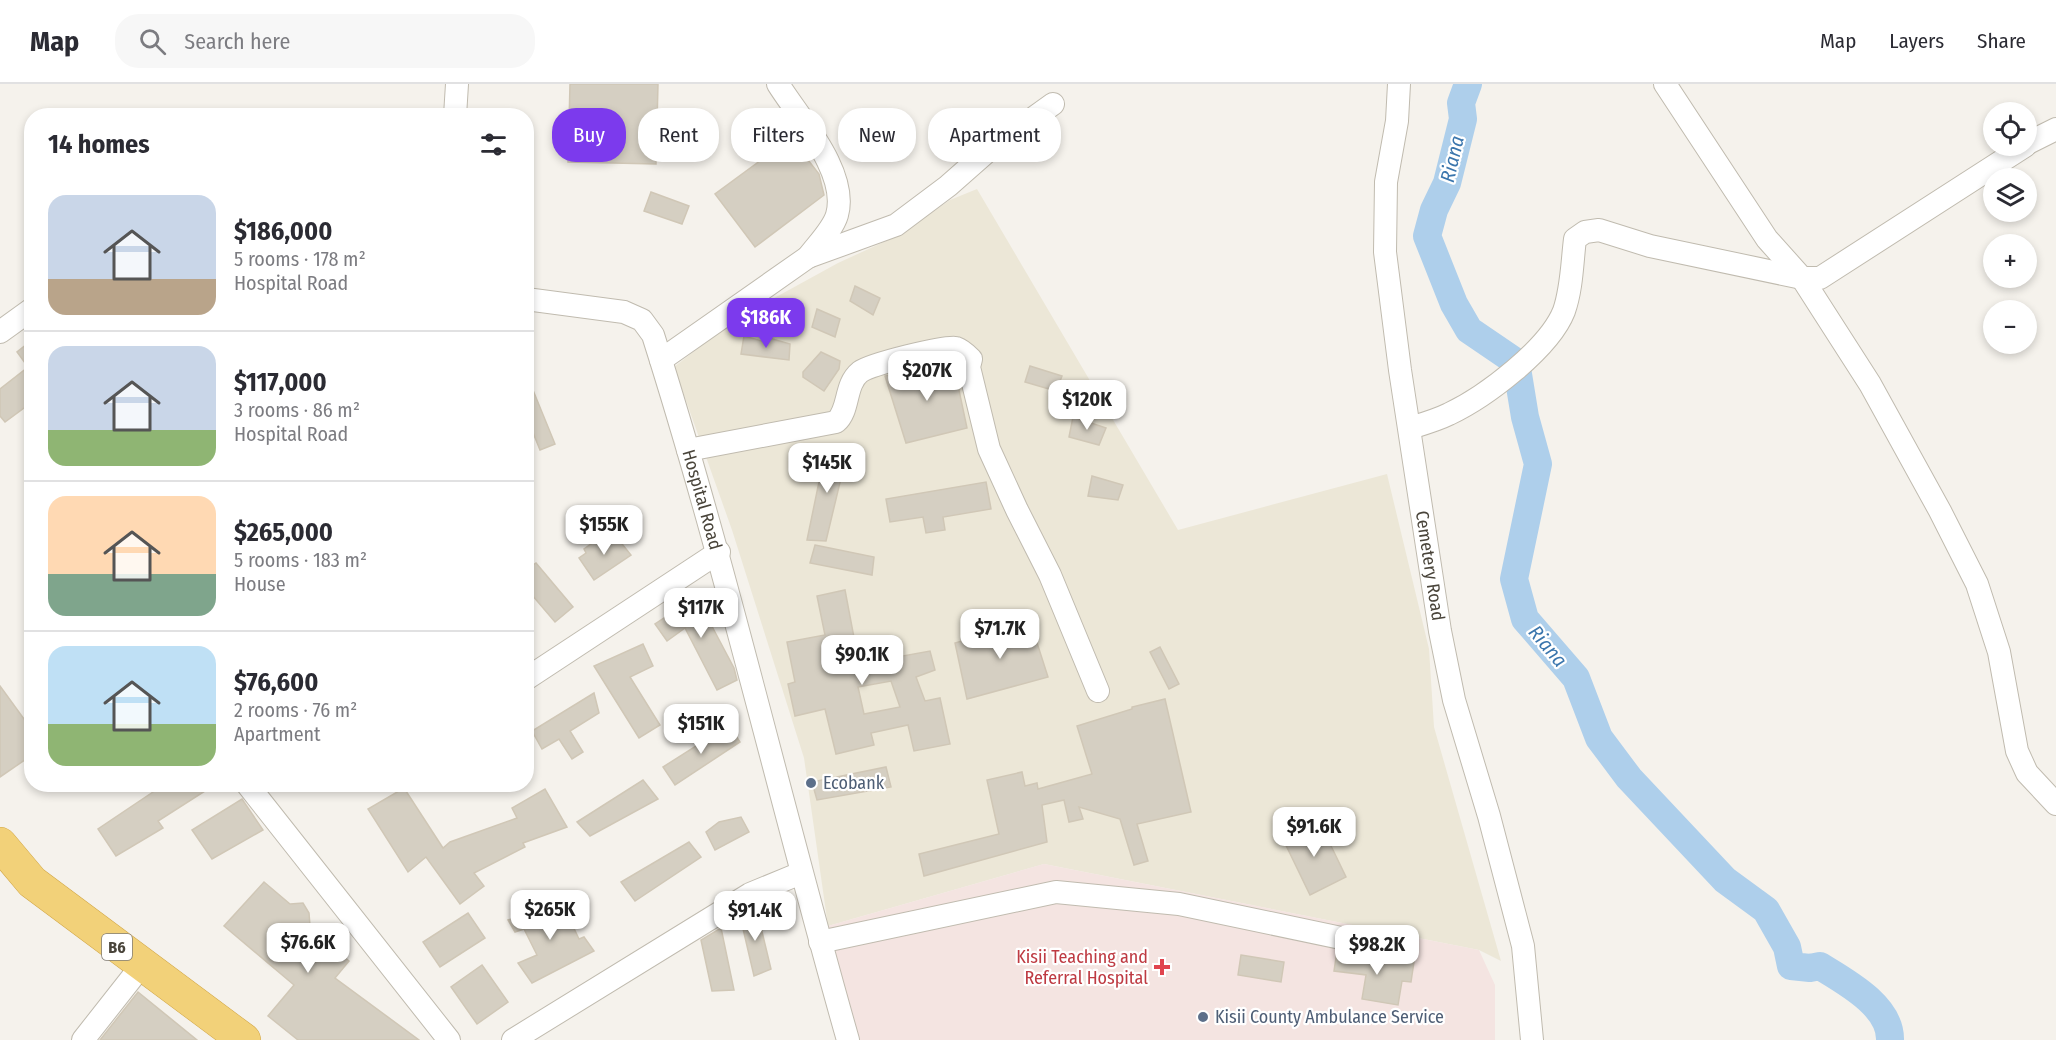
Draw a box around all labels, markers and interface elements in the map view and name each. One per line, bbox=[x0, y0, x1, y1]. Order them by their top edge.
search box bbox=[115, 14, 535, 68]
text: Map bbox=[30, 25, 79, 58]
icon: search bbox=[136, 25, 169, 58]
text: Search here bbox=[184, 28, 290, 55]
text: Map bbox=[1820, 28, 1856, 54]
text: Layers bbox=[1889, 28, 1944, 54]
text: Share bbox=[1977, 28, 2026, 54]
map controls bbox=[1983, 102, 2037, 354]
button: locate bbox=[1983, 102, 2037, 156]
chip: Buy bbox=[552, 108, 626, 162]
chip: Rent bbox=[638, 108, 719, 162]
chip: Filters bbox=[731, 108, 826, 162]
chip: New bbox=[838, 108, 916, 162]
chip: Apartment bbox=[928, 108, 1061, 162]
icon: filters bbox=[477, 128, 510, 161]
text: 14 homes bbox=[48, 129, 150, 160]
water label: Riana bbox=[1435, 133, 1469, 185]
button: layers bbox=[1983, 168, 2037, 222]
text: $186,000 bbox=[234, 216, 332, 247]
icon: home bbox=[96, 219, 168, 291]
button: + bbox=[1983, 234, 2037, 288]
text: 5 rooms · 178 m² bbox=[234, 247, 366, 271]
text: Hospital Road bbox=[234, 271, 348, 295]
pin: $186K bbox=[724, 298, 808, 349]
button: − bbox=[1983, 300, 2037, 354]
text: $186K bbox=[741, 305, 791, 329]
pin: $207K bbox=[885, 351, 969, 402]
text: $207K bbox=[902, 358, 952, 382]
text: $117,000 bbox=[234, 367, 327, 398]
icon: home bbox=[96, 370, 168, 442]
pin: $120K bbox=[1045, 380, 1129, 431]
text: $120K bbox=[1062, 387, 1112, 411]
text: 3 rooms · 86 m² bbox=[234, 398, 360, 422]
text: Hospital Road bbox=[234, 422, 348, 446]
pin: $145K bbox=[785, 443, 869, 494]
street label: Hospital Road bbox=[677, 447, 727, 552]
text: $145K bbox=[802, 450, 852, 474]
pin: $155K bbox=[562, 505, 646, 556]
street label: Cemetery Road bbox=[1411, 509, 1449, 622]
text: $155K bbox=[580, 512, 628, 536]
text: $265,000 bbox=[234, 517, 333, 548]
icon: home bbox=[96, 520, 168, 592]
text: 5 rooms · 183 m² bbox=[234, 548, 367, 572]
text: House bbox=[234, 572, 286, 596]
pin: $117K bbox=[659, 588, 743, 639]
text: $117K bbox=[678, 595, 724, 619]
pin: $71.7K bbox=[951, 609, 1049, 660]
text: $71.7K bbox=[974, 616, 1026, 640]
water label: Riana bbox=[1524, 620, 1572, 672]
pin: $90.1K bbox=[813, 635, 911, 686]
text: $90.1K bbox=[835, 642, 889, 666]
text: $76,600 bbox=[234, 667, 318, 698]
icon: home bbox=[96, 670, 168, 742]
text: 2 rooms · 76 m² bbox=[234, 698, 357, 722]
pin: $151K bbox=[659, 704, 743, 755]
text: $151K bbox=[678, 711, 724, 735]
text: Apartment bbox=[234, 722, 321, 746]
place label: Ecobank bbox=[823, 772, 885, 794]
marker: Ecobank bbox=[804, 776, 818, 790]
pin: $91.6K bbox=[1265, 807, 1363, 858]
text: $91.6K bbox=[1287, 814, 1341, 838]
pin: $265K bbox=[508, 890, 592, 941]
pin: $91.4K bbox=[706, 891, 804, 942]
text: $265K bbox=[525, 897, 575, 921]
text: $91.4K bbox=[728, 898, 782, 922]
pin: $76.6K bbox=[259, 923, 357, 974]
pin: $98.2K bbox=[1328, 925, 1426, 976]
text: $76.6K bbox=[281, 930, 335, 954]
text: $98.2K bbox=[1349, 932, 1405, 956]
road number: B6 bbox=[102, 934, 132, 960]
place label: Kisii Teaching and Referral Hospital bbox=[1016, 946, 1148, 989]
marker: Kisii Teaching and Referral Hospital bbox=[1153, 958, 1171, 976]
place label: Kisii County Ambulance Service bbox=[1215, 1006, 1444, 1028]
marker: Kisii County Ambulance Service bbox=[1196, 1010, 1210, 1024]

